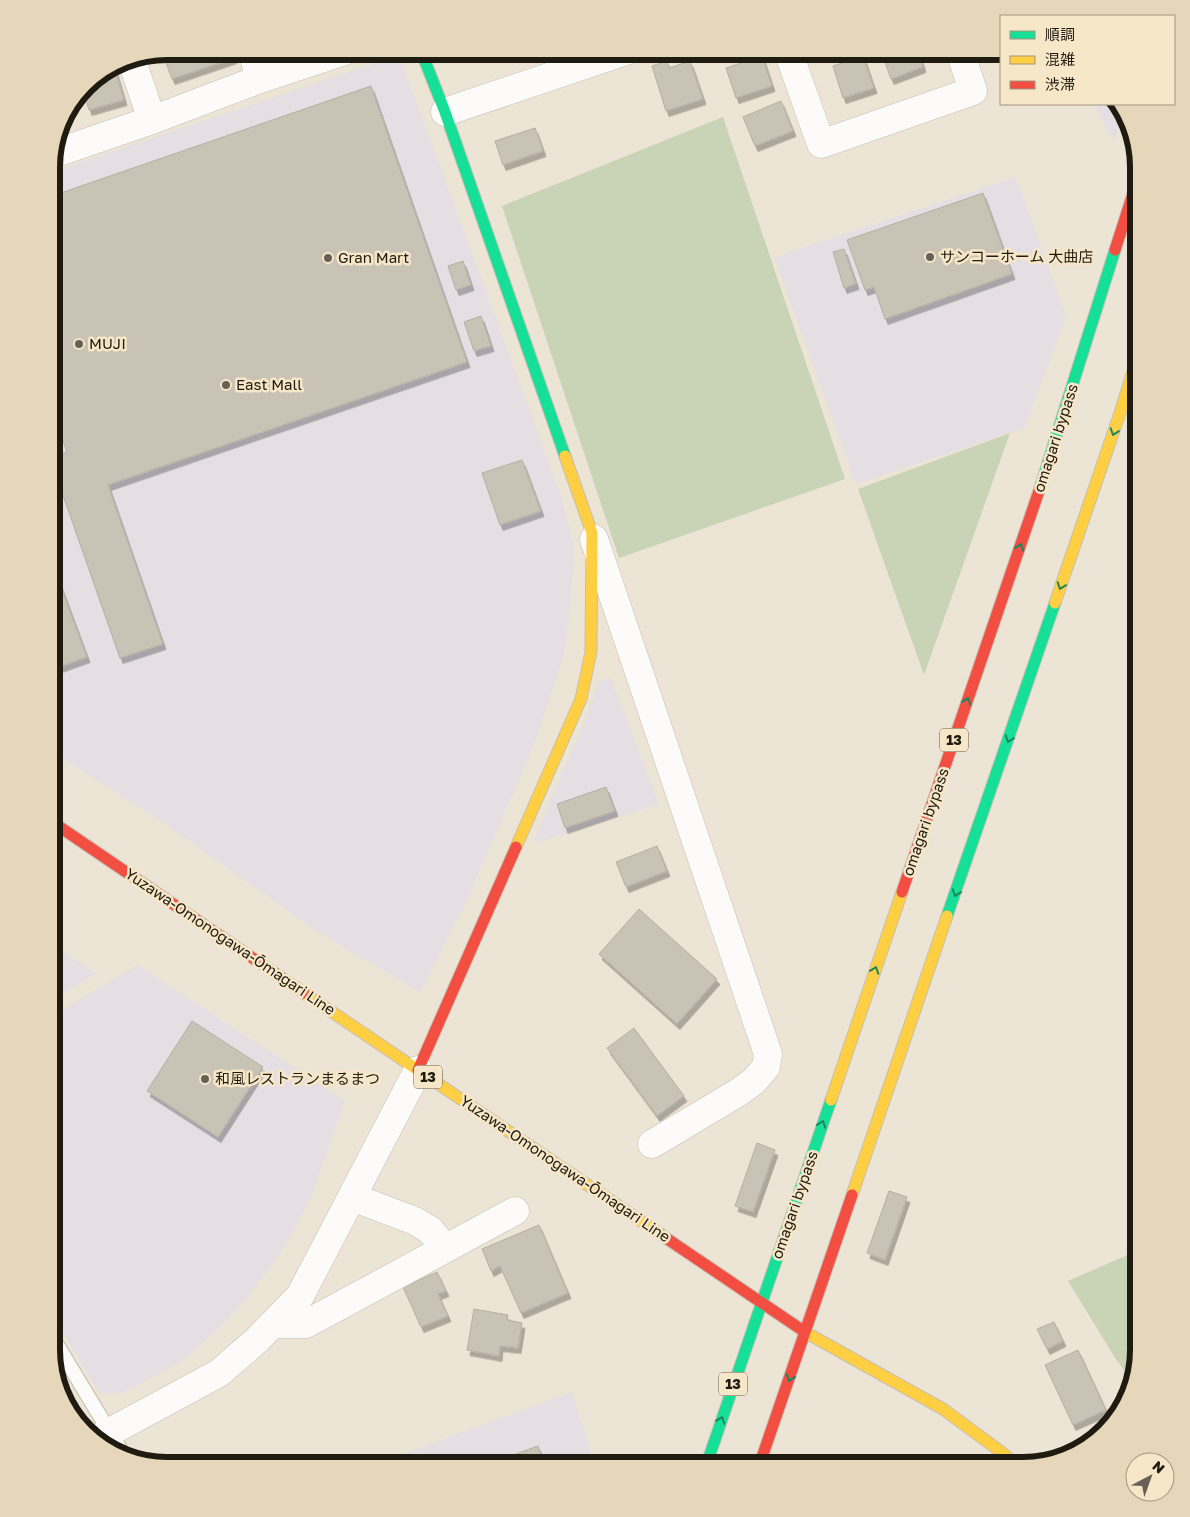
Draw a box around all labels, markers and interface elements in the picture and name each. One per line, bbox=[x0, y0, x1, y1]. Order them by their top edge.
legend bbox=[1000, 15, 1175, 105]
text: 順調 bbox=[1045, 25, 1075, 43]
text: 混雑 bbox=[1045, 50, 1075, 68]
text: 渋滞 bbox=[1045, 75, 1075, 93]
place label: サンコーホーム 大曲店 bbox=[940, 247, 1093, 265]
place label: Gran Mart bbox=[338, 248, 409, 266]
marker: サンコーホーム 大曲店 bbox=[924, 251, 936, 263]
marker: Gran Mart bbox=[322, 252, 334, 264]
place label: MUJI bbox=[89, 334, 126, 352]
marker: MUJI bbox=[73, 338, 85, 350]
place label: East Mall bbox=[236, 375, 302, 393]
marker: East Mall bbox=[220, 379, 232, 391]
street label: omagari bypass bbox=[1029, 381, 1081, 494]
one-way arrow bbox=[1110, 427, 1120, 436]
one-way arrow bbox=[1014, 543, 1024, 552]
one-way arrow bbox=[1057, 581, 1067, 589]
one-way arrow bbox=[961, 697, 971, 705]
road number: 13 bbox=[940, 728, 968, 752]
one-way arrow bbox=[1004, 735, 1014, 743]
street label: omagari bypass bbox=[898, 765, 952, 878]
street label: Yuzawa-Omonogawa-Ōmagari Line bbox=[122, 864, 339, 1019]
one-way arrow bbox=[952, 888, 962, 897]
one-way arrow bbox=[869, 966, 879, 975]
road number: 13 bbox=[414, 1066, 442, 1088]
place label: 和風レストランまるまつ bbox=[215, 1069, 380, 1087]
marker: 和風レストランまるまつ bbox=[199, 1073, 211, 1085]
street label: Yuzawa-Omonogawa-Ōmagari Line bbox=[457, 1091, 674, 1246]
one-way arrow bbox=[816, 1120, 826, 1129]
street label: omagari bypass bbox=[767, 1148, 821, 1261]
road number: 13 bbox=[719, 1372, 747, 1396]
one-way arrow bbox=[785, 1374, 795, 1382]
one-way arrow bbox=[716, 1416, 726, 1424]
north arrow bbox=[1125, 1452, 1175, 1502]
text: N bbox=[1149, 1457, 1168, 1477]

